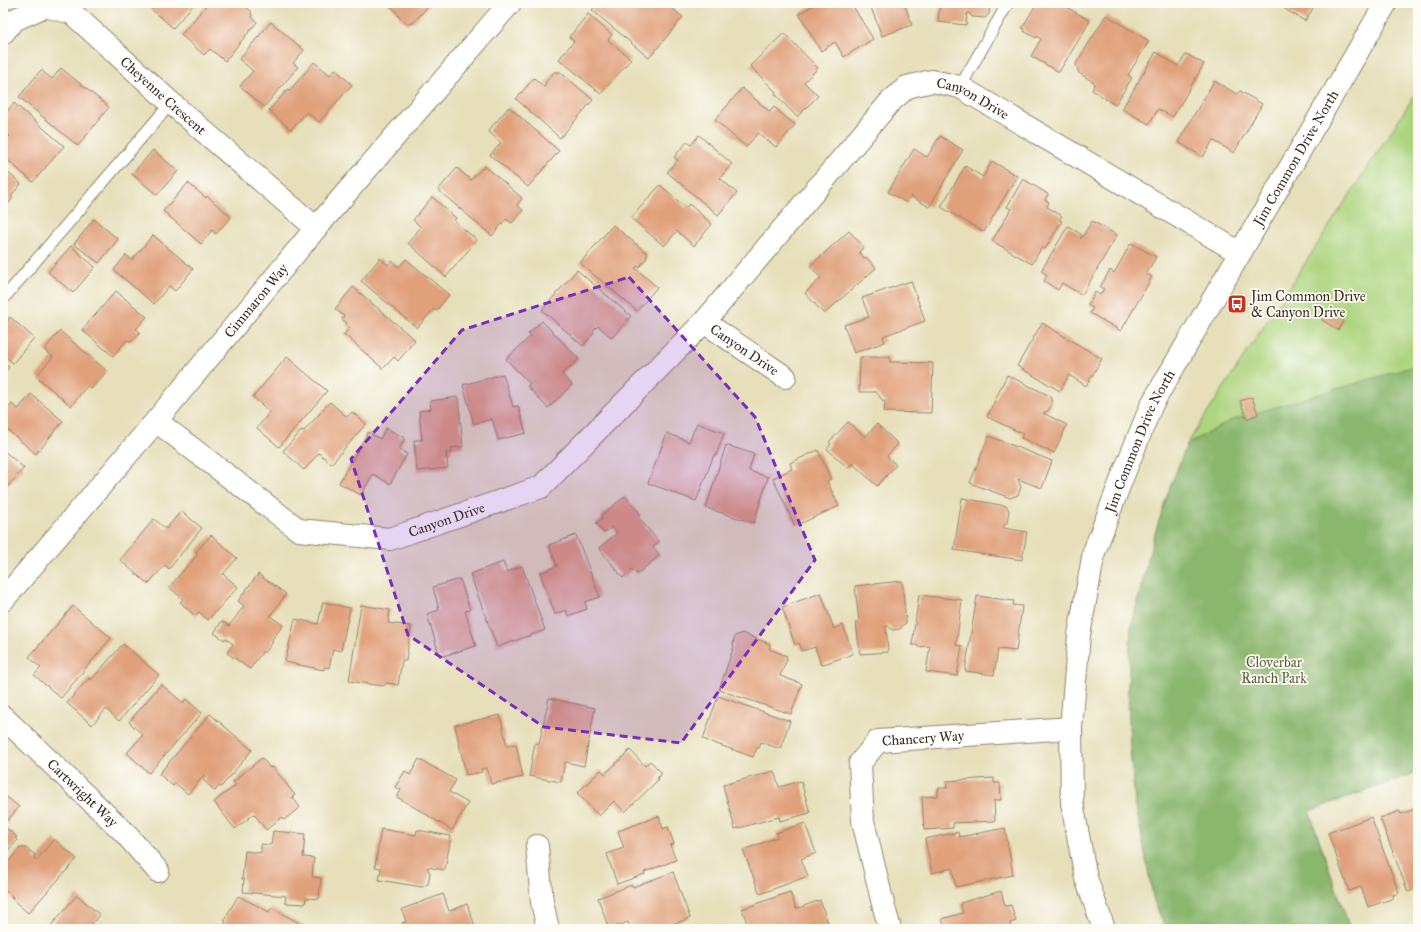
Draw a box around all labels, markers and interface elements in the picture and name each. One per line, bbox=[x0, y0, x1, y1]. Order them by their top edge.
street label: Cheyenne Crescent bbox=[117, 53, 209, 138]
street label: Canyon Drive bbox=[935, 74, 1012, 123]
street label: Jim Common Drive North bbox=[1249, 87, 1342, 231]
street label: Cimmaron Way bbox=[221, 260, 292, 341]
place label: Jim Common Drive & Canyon Drive bbox=[1249, 288, 1366, 321]
bus stop icon: Jim Common Drive & Canyon Drive bbox=[1226, 293, 1248, 315]
street label: Canyon Drive bbox=[707, 321, 782, 379]
street label: Jim Common Drive North bbox=[1101, 367, 1179, 517]
street label: Canyon Drive bbox=[406, 499, 487, 541]
park label: Cloverbar Ranch Park bbox=[1241, 654, 1307, 687]
street label: Chancery Way bbox=[881, 727, 965, 750]
street label: Cartwright Way bbox=[44, 756, 122, 831]

